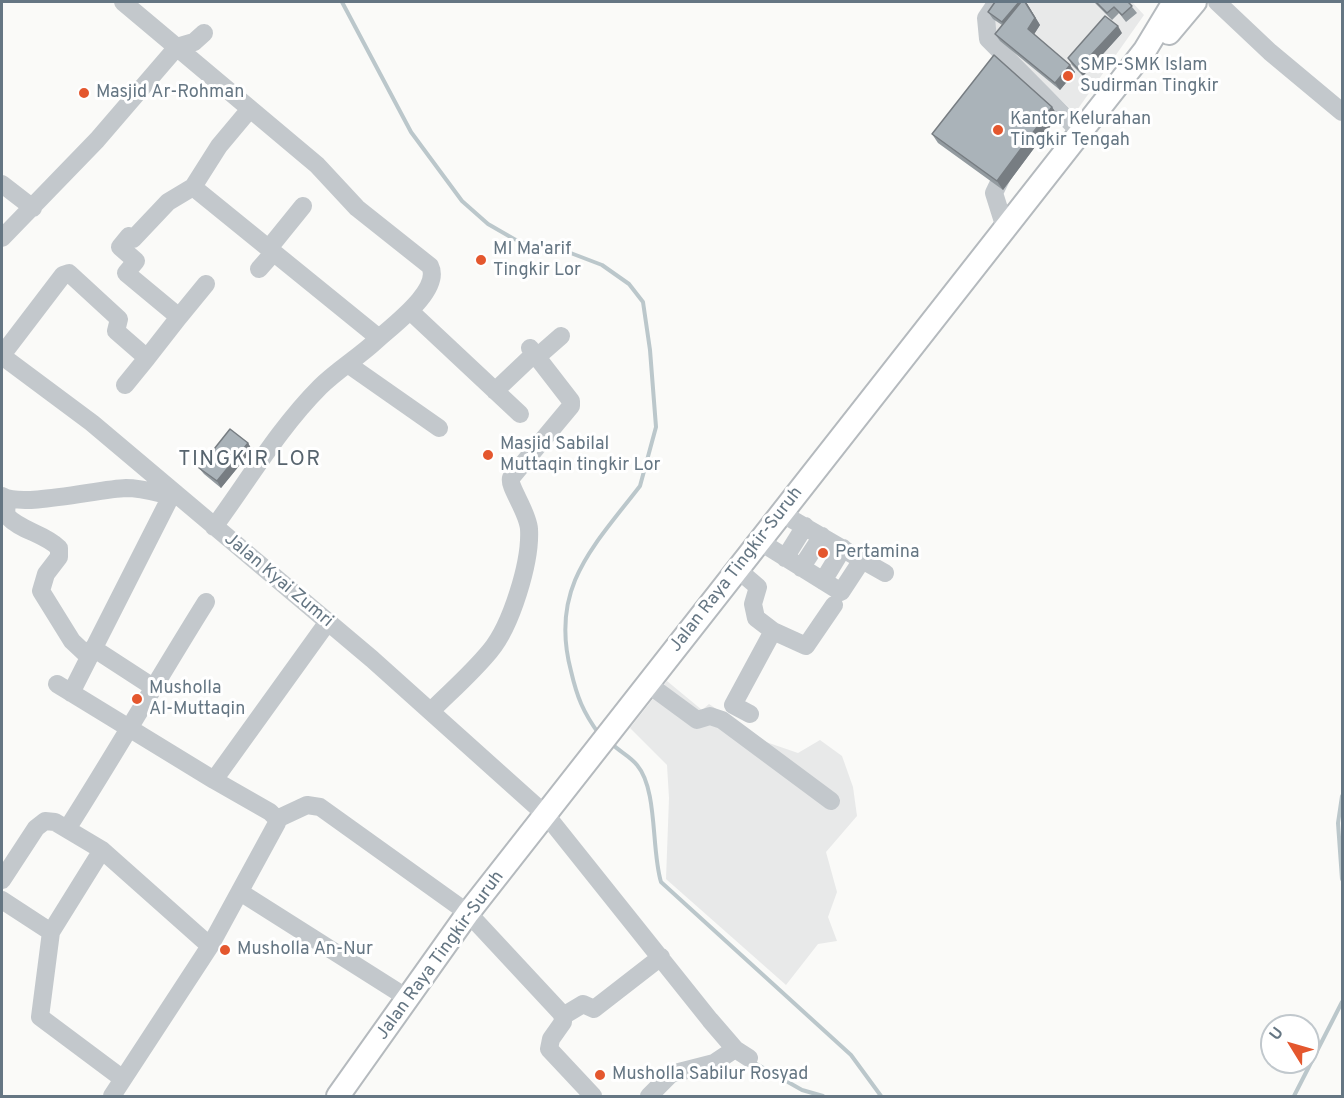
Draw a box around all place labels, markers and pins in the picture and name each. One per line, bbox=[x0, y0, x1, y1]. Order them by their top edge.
place label: SMP-SMK Islam Sudirman Tingkir bbox=[1080, 55, 1219, 98]
marker: SMP-SMK Islam Sudirman Tingkir bbox=[1061, 69, 1075, 83]
place label: Masjid Ar-Rohman bbox=[96, 82, 244, 104]
marker: Masjid Ar-Rohman bbox=[77, 86, 91, 100]
place label: Kantor Kelurahan Tingkir Tengah bbox=[1010, 109, 1151, 152]
marker: Kantor Kelurahan Tingkir Tengah bbox=[991, 123, 1005, 137]
place label: MI Ma'arif Tingkir Lor bbox=[493, 239, 581, 282]
marker: MI Ma'arif Tingkir Lor bbox=[474, 253, 488, 267]
place label: Masjid Sabilal Muttaqin tingkir Lor bbox=[500, 434, 661, 476]
marker: Masjid Sabilal Muttaqin tingkir Lor bbox=[481, 448, 495, 462]
place label: Pertamina bbox=[835, 542, 919, 564]
marker: Pertamina bbox=[816, 546, 830, 560]
place label: Musholla Al-Muttaqin bbox=[149, 678, 245, 720]
marker: Musholla Al-Muttaqin bbox=[130, 692, 144, 706]
place label: Musholla An-Nur bbox=[237, 939, 373, 961]
marker: Musholla An-Nur bbox=[218, 943, 232, 957]
place label: Musholla Sabilur Rosyad bbox=[612, 1064, 808, 1086]
marker: Musholla Sabilur Rosyad bbox=[593, 1068, 607, 1082]

